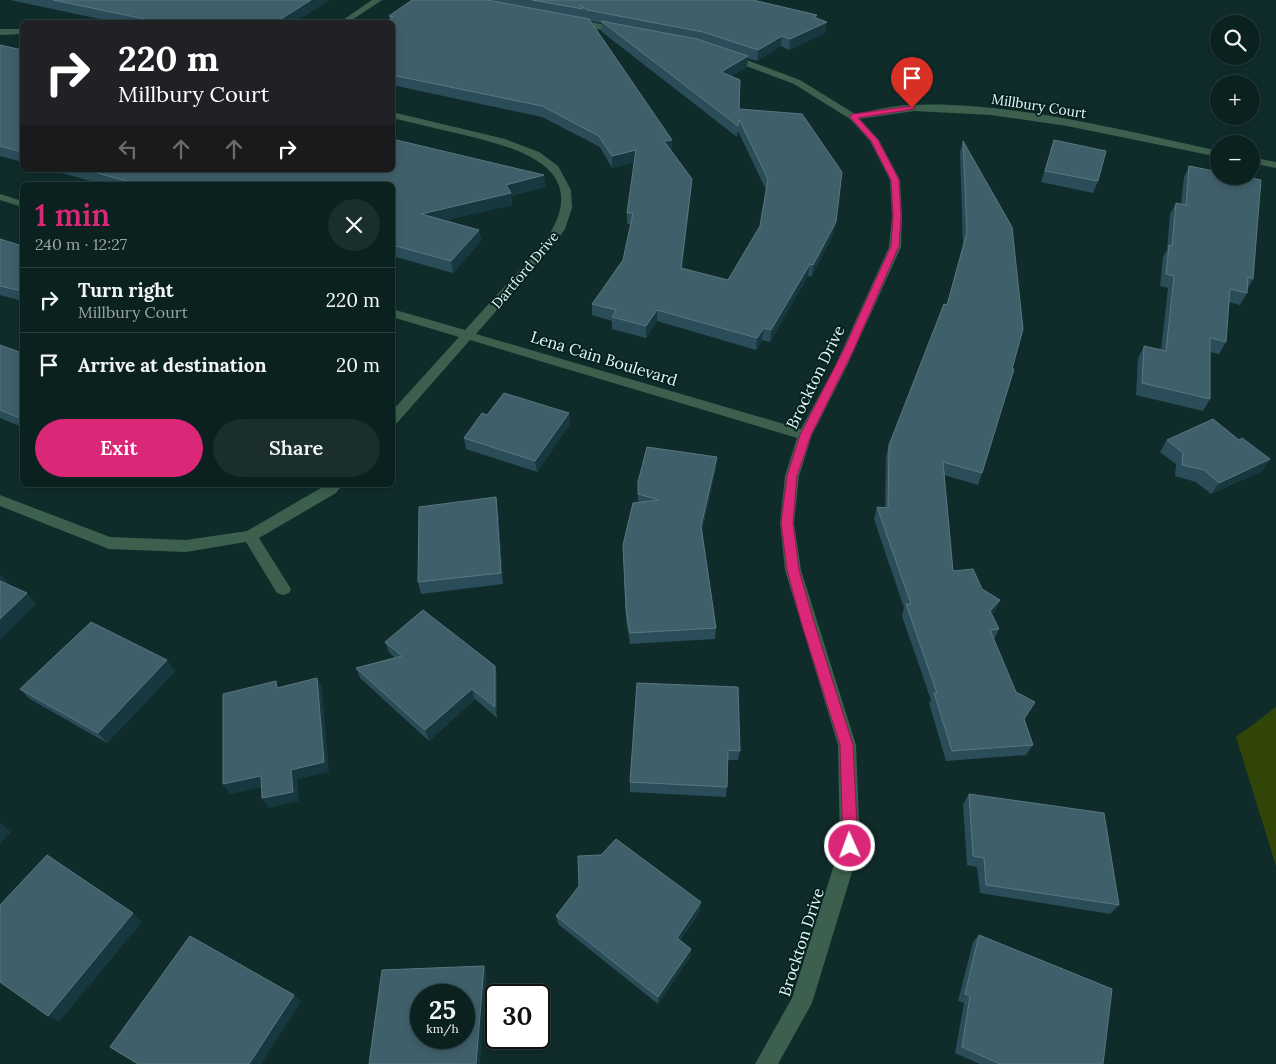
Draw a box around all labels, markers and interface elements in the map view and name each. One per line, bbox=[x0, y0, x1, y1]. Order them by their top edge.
map controls bbox=[1210, 15, 1260, 185]
button: search bbox=[1210, 15, 1260, 65]
text: 220 m bbox=[118, 36, 219, 81]
icon: right bbox=[35, 40, 100, 105]
pin bbox=[891, 57, 933, 108]
icon: arrive bbox=[898, 64, 926, 92]
button: + bbox=[1210, 75, 1260, 125]
text: Millbury Court bbox=[118, 80, 269, 108]
street label: Millbury Court bbox=[990, 90, 1088, 123]
icon: left bbox=[114, 135, 142, 163]
icon: ahead bbox=[167, 135, 195, 163]
icon: ahead bbox=[220, 135, 248, 163]
icon: right bbox=[273, 135, 301, 163]
button: − bbox=[1210, 135, 1260, 185]
text: 1 min bbox=[35, 196, 110, 234]
button: close bbox=[328, 199, 380, 251]
street label: Dartford Drive bbox=[488, 227, 563, 312]
text: 240 m · 12:27 bbox=[35, 234, 127, 254]
text: Turn right bbox=[78, 278, 174, 302]
icon: right bbox=[35, 286, 63, 314]
text: 220 m bbox=[326, 288, 380, 312]
text: Millbury Court bbox=[78, 302, 188, 322]
street label: Brockton Drive bbox=[781, 322, 849, 432]
street label: Lena Cain Boulevard bbox=[528, 326, 680, 390]
icon: arrive bbox=[35, 351, 63, 379]
text: Arrive at destination bbox=[78, 353, 267, 377]
text: 20 m bbox=[336, 353, 380, 377]
button: Exit bbox=[35, 419, 203, 477]
button: Share bbox=[213, 419, 380, 477]
position arrow bbox=[823, 819, 875, 871]
street label: Brockton Drive bbox=[774, 885, 828, 999]
speed limit sign: 30 bbox=[485, 984, 550, 1049]
text: 25 bbox=[429, 994, 456, 1026]
text: km/h bbox=[426, 1021, 459, 1036]

